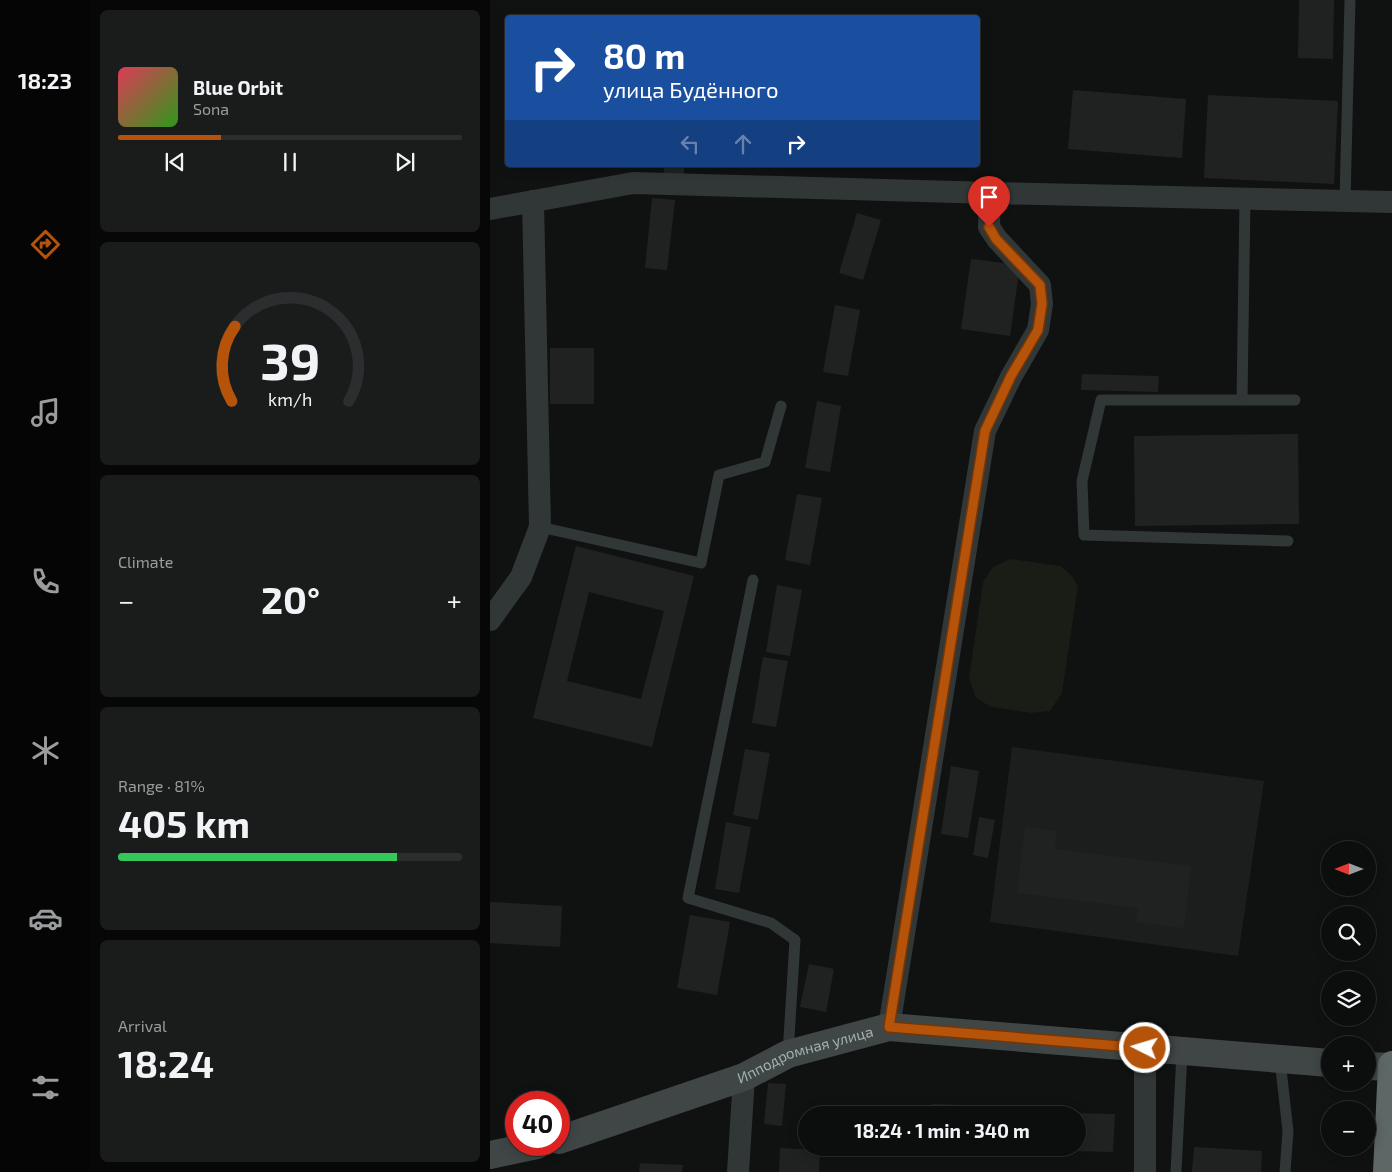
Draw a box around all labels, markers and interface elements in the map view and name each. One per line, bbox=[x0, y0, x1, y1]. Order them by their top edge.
text: 80 m bbox=[603, 34, 685, 76]
icon: right bbox=[520, 35, 585, 100]
text: 18:23 bbox=[18, 67, 72, 93]
text: Blue Orbit bbox=[193, 76, 283, 99]
text: улица Будённого bbox=[603, 76, 779, 102]
text: Sona bbox=[193, 99, 229, 118]
icon: left bbox=[676, 130, 704, 158]
icon: ahead bbox=[729, 130, 757, 158]
icon: right bbox=[782, 130, 810, 158]
icon: previous bbox=[161, 148, 189, 176]
icon: pause bbox=[276, 148, 304, 176]
icon: next bbox=[391, 148, 419, 176]
pin bbox=[968, 176, 1010, 227]
icon: arrive bbox=[975, 183, 1003, 211]
icon: directions bbox=[28, 227, 63, 262]
text: 39 bbox=[260, 328, 320, 390]
text: km/h bbox=[268, 388, 312, 410]
icon: music bbox=[28, 395, 63, 430]
text: Climate bbox=[118, 552, 173, 571]
icon: phone bbox=[28, 564, 63, 599]
text: 20° bbox=[261, 576, 320, 622]
text: − bbox=[118, 583, 134, 617]
text: + bbox=[447, 583, 462, 617]
icon: climate bbox=[28, 733, 63, 768]
text: Range · 81% bbox=[118, 776, 205, 795]
text: 405 km bbox=[118, 800, 250, 846]
north arrow bbox=[1321, 841, 1376, 896]
map controls bbox=[1321, 841, 1376, 1156]
icon: car bbox=[28, 901, 63, 936]
button: search bbox=[1321, 906, 1376, 961]
button: layers bbox=[1321, 971, 1376, 1026]
text: Arrival bbox=[118, 1016, 167, 1035]
position arrow bbox=[1118, 1021, 1170, 1073]
street label: Ипподромная улица bbox=[735, 1022, 875, 1087]
button: + bbox=[1321, 1036, 1376, 1091]
text: 18:24 bbox=[118, 1040, 214, 1086]
icon: filters bbox=[28, 1070, 63, 1105]
speed limit sign: 40 bbox=[505, 1091, 570, 1156]
button: − bbox=[1321, 1101, 1376, 1156]
text: 18:24 · 1 min · 340 m bbox=[854, 1119, 1030, 1142]

